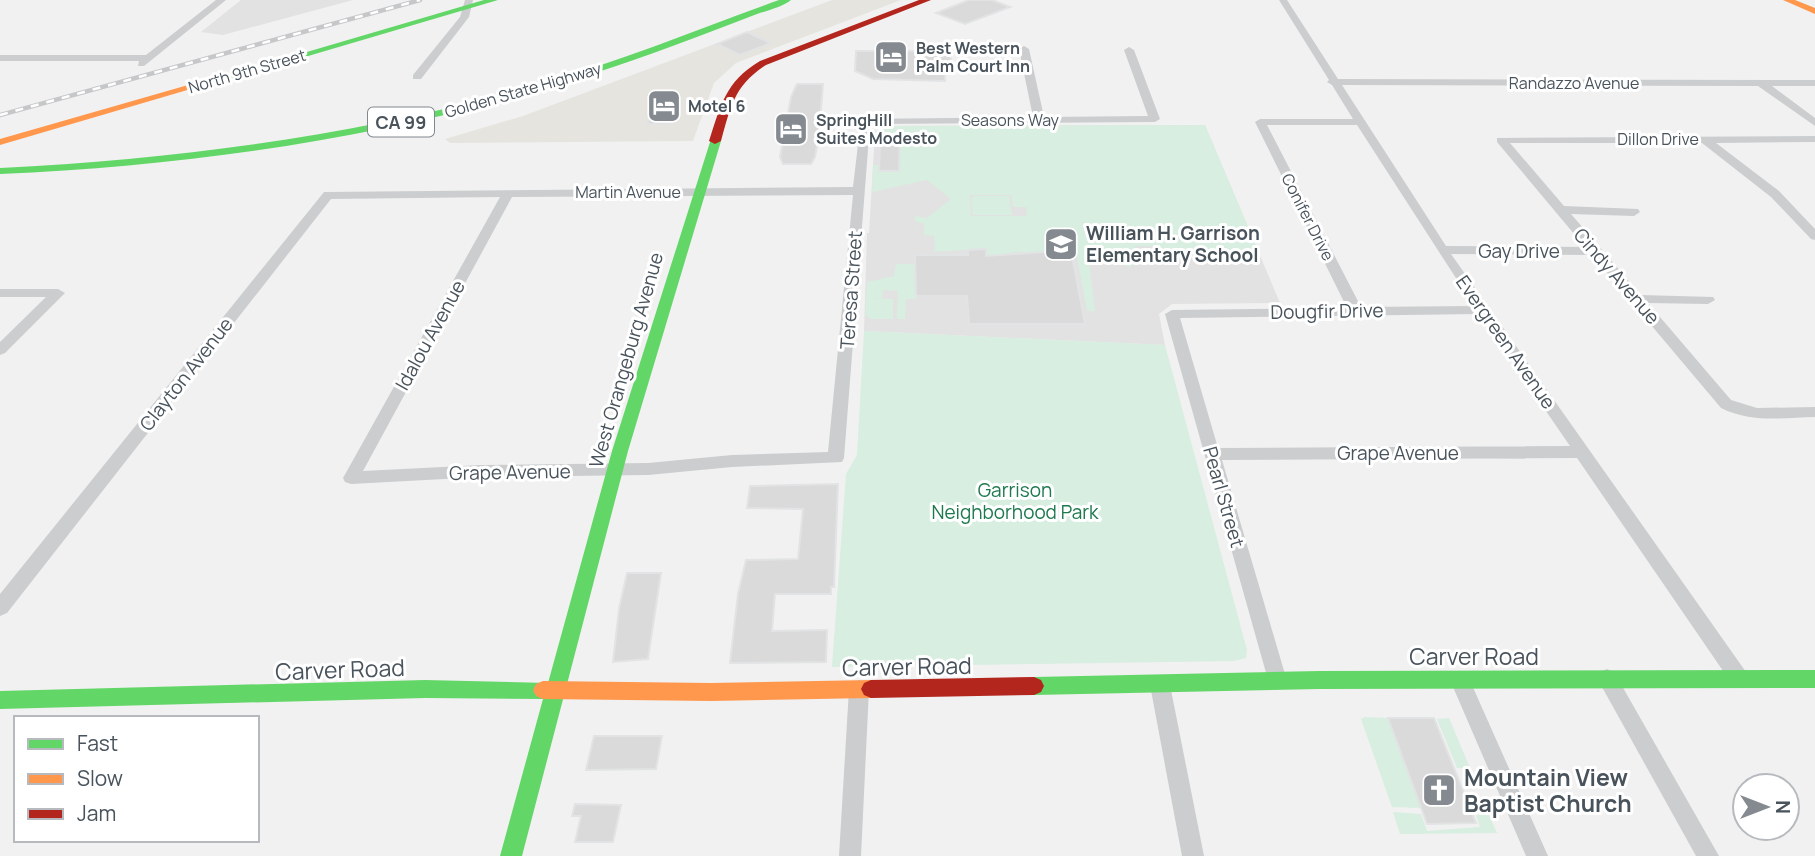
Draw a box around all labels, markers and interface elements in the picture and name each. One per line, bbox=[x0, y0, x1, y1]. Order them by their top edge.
place label: Best Western Palm Court Inn bbox=[916, 37, 1030, 77]
hotel icon: Best Western Palm Court Inn bbox=[872, 38, 910, 76]
street label: North 9th Street bbox=[186, 44, 308, 98]
street label: Golden State Highway bbox=[442, 57, 604, 123]
street label: Randazzo Avenue bbox=[1509, 72, 1639, 94]
hotel icon: Motel 6 bbox=[645, 87, 683, 125]
place label: Motel 6 bbox=[688, 95, 745, 117]
road number: CA 99 bbox=[368, 107, 434, 136]
place label: SpringHill Suites Modesto bbox=[816, 109, 937, 149]
street label: Seasons Way bbox=[961, 109, 1060, 131]
hotel icon: SpringHill Suites Modesto bbox=[772, 110, 810, 148]
street label: Dillon Drive bbox=[1617, 128, 1699, 150]
street label: Conifer Drive bbox=[1277, 170, 1339, 264]
street label: Martin Avenue bbox=[575, 181, 681, 203]
place label: William H. Garrison Elementary School bbox=[1086, 220, 1260, 268]
street label: Cindy Avenue bbox=[1568, 222, 1666, 330]
school or university icon: William H. Garrison Elementary School bbox=[1042, 225, 1080, 263]
street label: Teresa Street bbox=[834, 230, 868, 350]
street label: Gay Drive bbox=[1478, 238, 1560, 264]
street label: West Orangeburg Avenue bbox=[583, 249, 669, 471]
street label: Evergreen Avenue bbox=[1450, 270, 1562, 414]
street label: Idalou Avenue bbox=[389, 275, 471, 395]
street label: Dougfir Drive bbox=[1270, 297, 1384, 325]
street label: Clayton Avenue bbox=[133, 312, 239, 436]
street label: Grape Avenue bbox=[1337, 440, 1459, 466]
street label: Pearl Street bbox=[1197, 444, 1251, 550]
street label: Grape Avenue bbox=[449, 458, 571, 486]
park label: Garrison Neighborhood Park bbox=[931, 477, 1099, 525]
street label: Carver Road bbox=[1409, 640, 1539, 672]
street label: Carver Road bbox=[842, 649, 972, 683]
street label: Carver Road bbox=[275, 651, 405, 687]
legend bbox=[14, 716, 259, 842]
text: Fast bbox=[77, 729, 118, 757]
place label: Mountain View Baptist Church bbox=[1464, 761, 1632, 819]
text: Slow bbox=[77, 764, 123, 792]
church icon: Mountain View Baptist Church bbox=[1420, 771, 1458, 809]
north arrow bbox=[1731, 772, 1801, 842]
text: Jam bbox=[77, 799, 116, 827]
text: N bbox=[1770, 800, 1796, 814]

